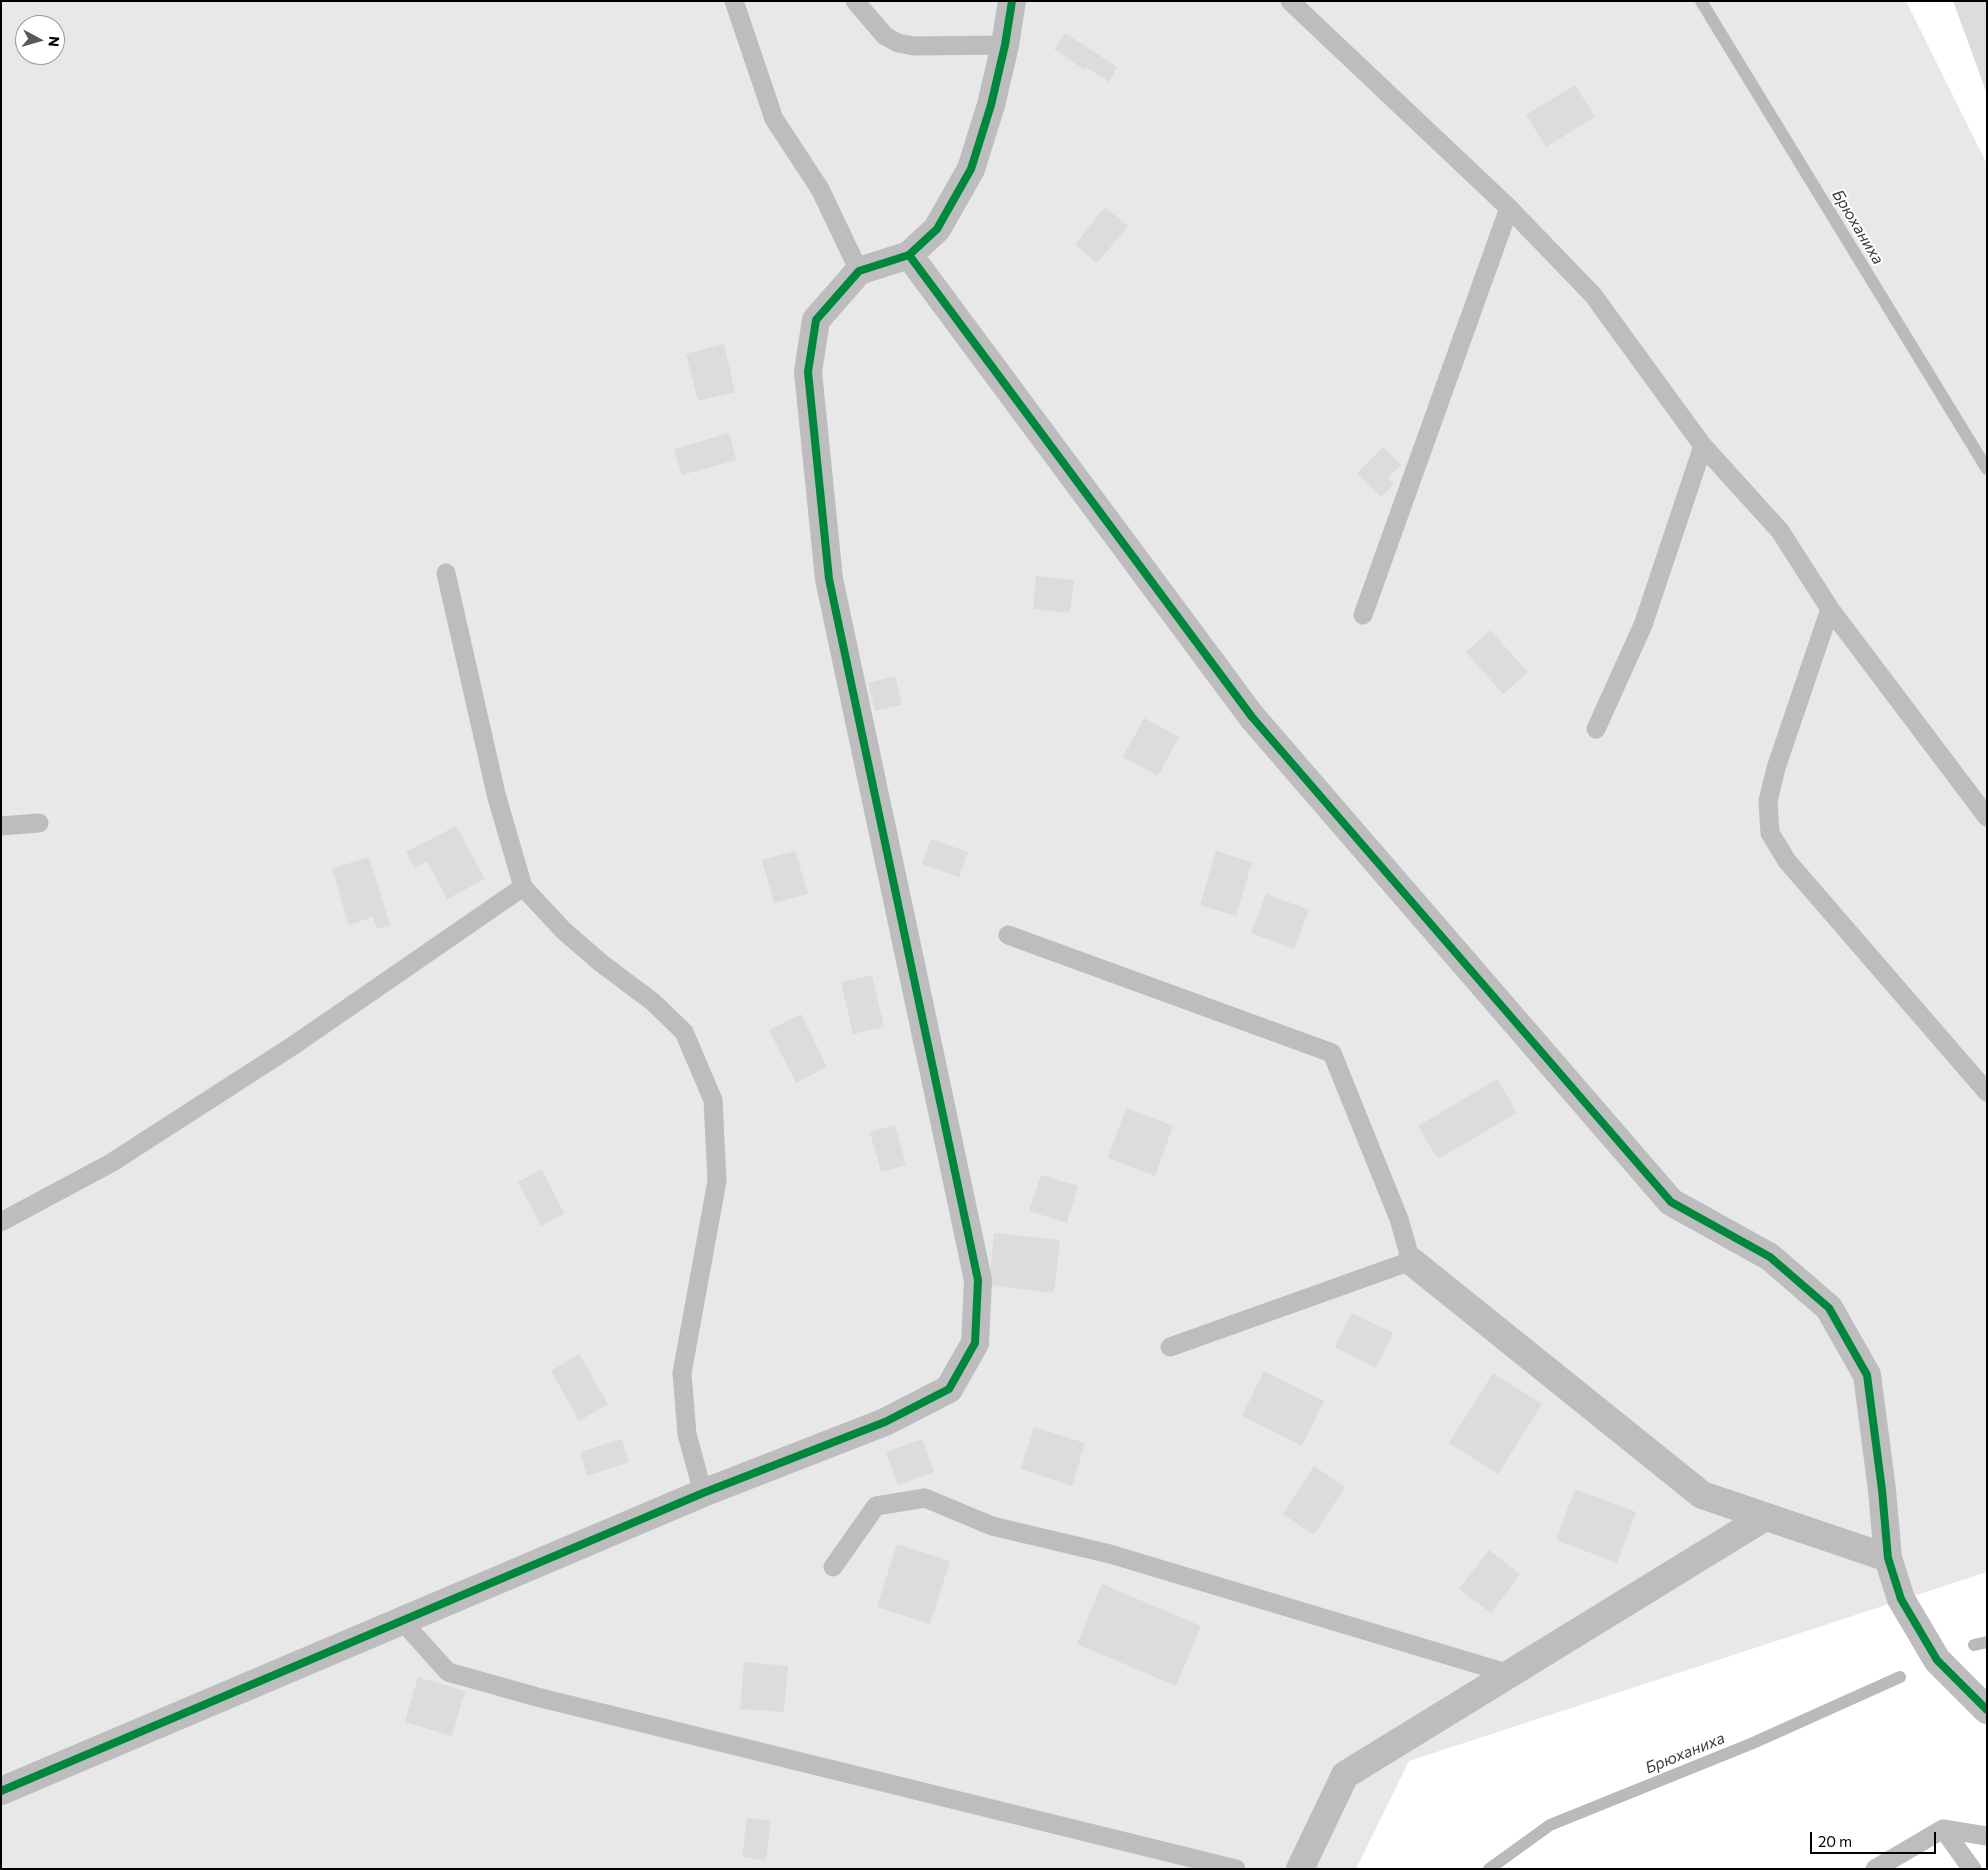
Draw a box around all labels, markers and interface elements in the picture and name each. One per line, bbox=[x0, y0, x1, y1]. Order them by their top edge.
north arrow bbox=[15, 15, 65, 65]
text: N bbox=[45, 35, 63, 48]
water label: Брюханиха bbox=[1828, 186, 1888, 268]
water label: Брюханиха bbox=[1642, 1728, 1728, 1778]
scale bar bbox=[1813, 1822, 1939, 1854]
text: 20 m bbox=[1818, 1832, 1852, 1850]

